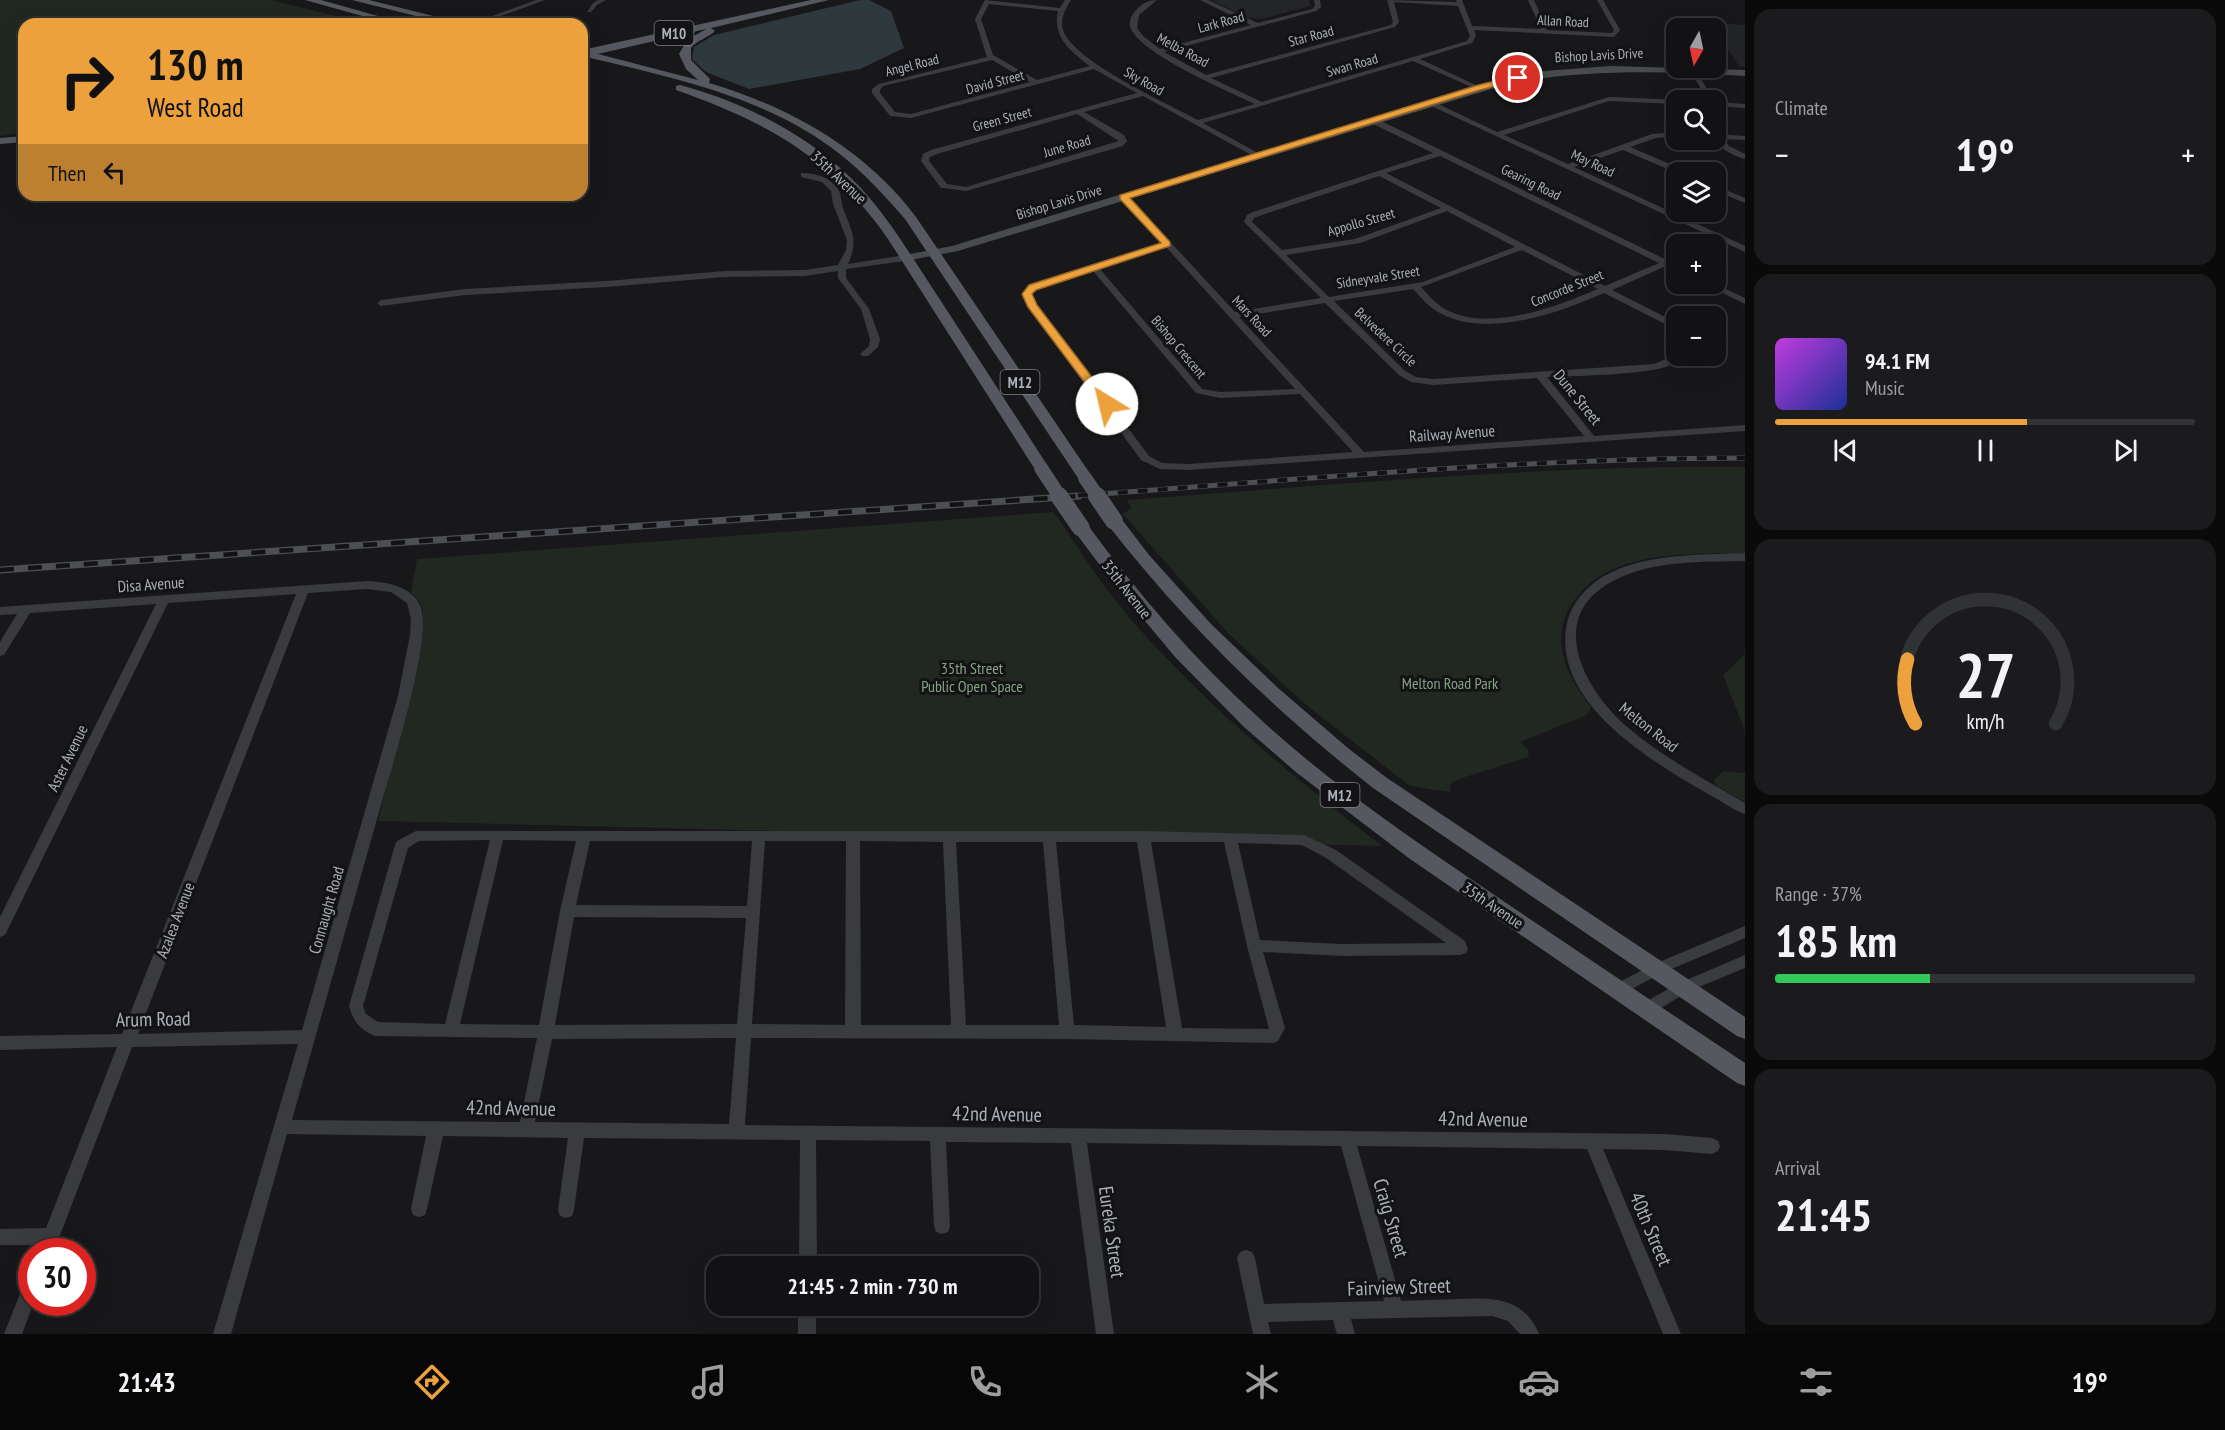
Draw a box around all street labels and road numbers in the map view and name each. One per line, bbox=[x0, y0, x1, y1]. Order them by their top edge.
street label: Lark Road bbox=[1196, 7, 1246, 37]
street label: Allan Road bbox=[1537, 11, 1589, 31]
road number: M10 bbox=[654, 21, 694, 45]
street label: Star Road bbox=[1286, 21, 1336, 51]
street label: Melba Road bbox=[1154, 29, 1212, 71]
street label: Bishop Lavis Drive bbox=[1554, 44, 1644, 66]
street label: Swan Road bbox=[1324, 49, 1380, 81]
street label: Angel Road bbox=[883, 50, 941, 80]
street label: Sky Road bbox=[1121, 63, 1167, 99]
street label: David Street bbox=[964, 66, 1026, 98]
street label: Green Street bbox=[971, 102, 1034, 135]
street label: June Road bbox=[1040, 131, 1093, 162]
street label: May Road bbox=[1568, 145, 1618, 181]
street label: 35th Avenue bbox=[807, 146, 871, 208]
street label: Gearing Road bbox=[1498, 160, 1564, 204]
street label: Bishop Lavis Drive bbox=[1014, 180, 1104, 224]
street label: Appollo Street bbox=[1325, 204, 1397, 240]
street label: Sidneyvale Street bbox=[1335, 261, 1421, 292]
street label: Concorde Street bbox=[1528, 265, 1606, 311]
street label: Mars Road bbox=[1228, 292, 1276, 340]
street label: Belvedere Circle bbox=[1351, 304, 1421, 371]
street label: Bishop Crescent bbox=[1147, 312, 1211, 382]
street label: Dune Street bbox=[1550, 365, 1607, 429]
road number: M12 bbox=[1000, 370, 1040, 394]
street label: Railway Avenue bbox=[1408, 420, 1496, 446]
street label: 35th Avenue bbox=[1098, 556, 1156, 622]
street label: Disa Avenue bbox=[117, 572, 185, 596]
street label: Melton Road bbox=[1615, 698, 1683, 756]
street label: Aster Avenue bbox=[42, 721, 92, 795]
road number: M12 bbox=[1320, 783, 1360, 807]
street label: Connaught Road bbox=[304, 864, 348, 956]
street label: 35th Avenue bbox=[1459, 877, 1527, 933]
street label: Azalea Avenue bbox=[151, 879, 199, 961]
street label: Arum Road bbox=[115, 1005, 191, 1033]
street label: 42nd Avenue bbox=[466, 1094, 556, 1122]
street label: 42nd Avenue bbox=[952, 1100, 1042, 1128]
street label: 42nd Avenue bbox=[1438, 1105, 1528, 1133]
street label: Craig Street bbox=[1367, 1175, 1415, 1261]
street label: Eureka Street bbox=[1093, 1184, 1131, 1280]
street label: 40th Street bbox=[1624, 1188, 1678, 1270]
street label: Fairview Street bbox=[1347, 1272, 1452, 1302]

